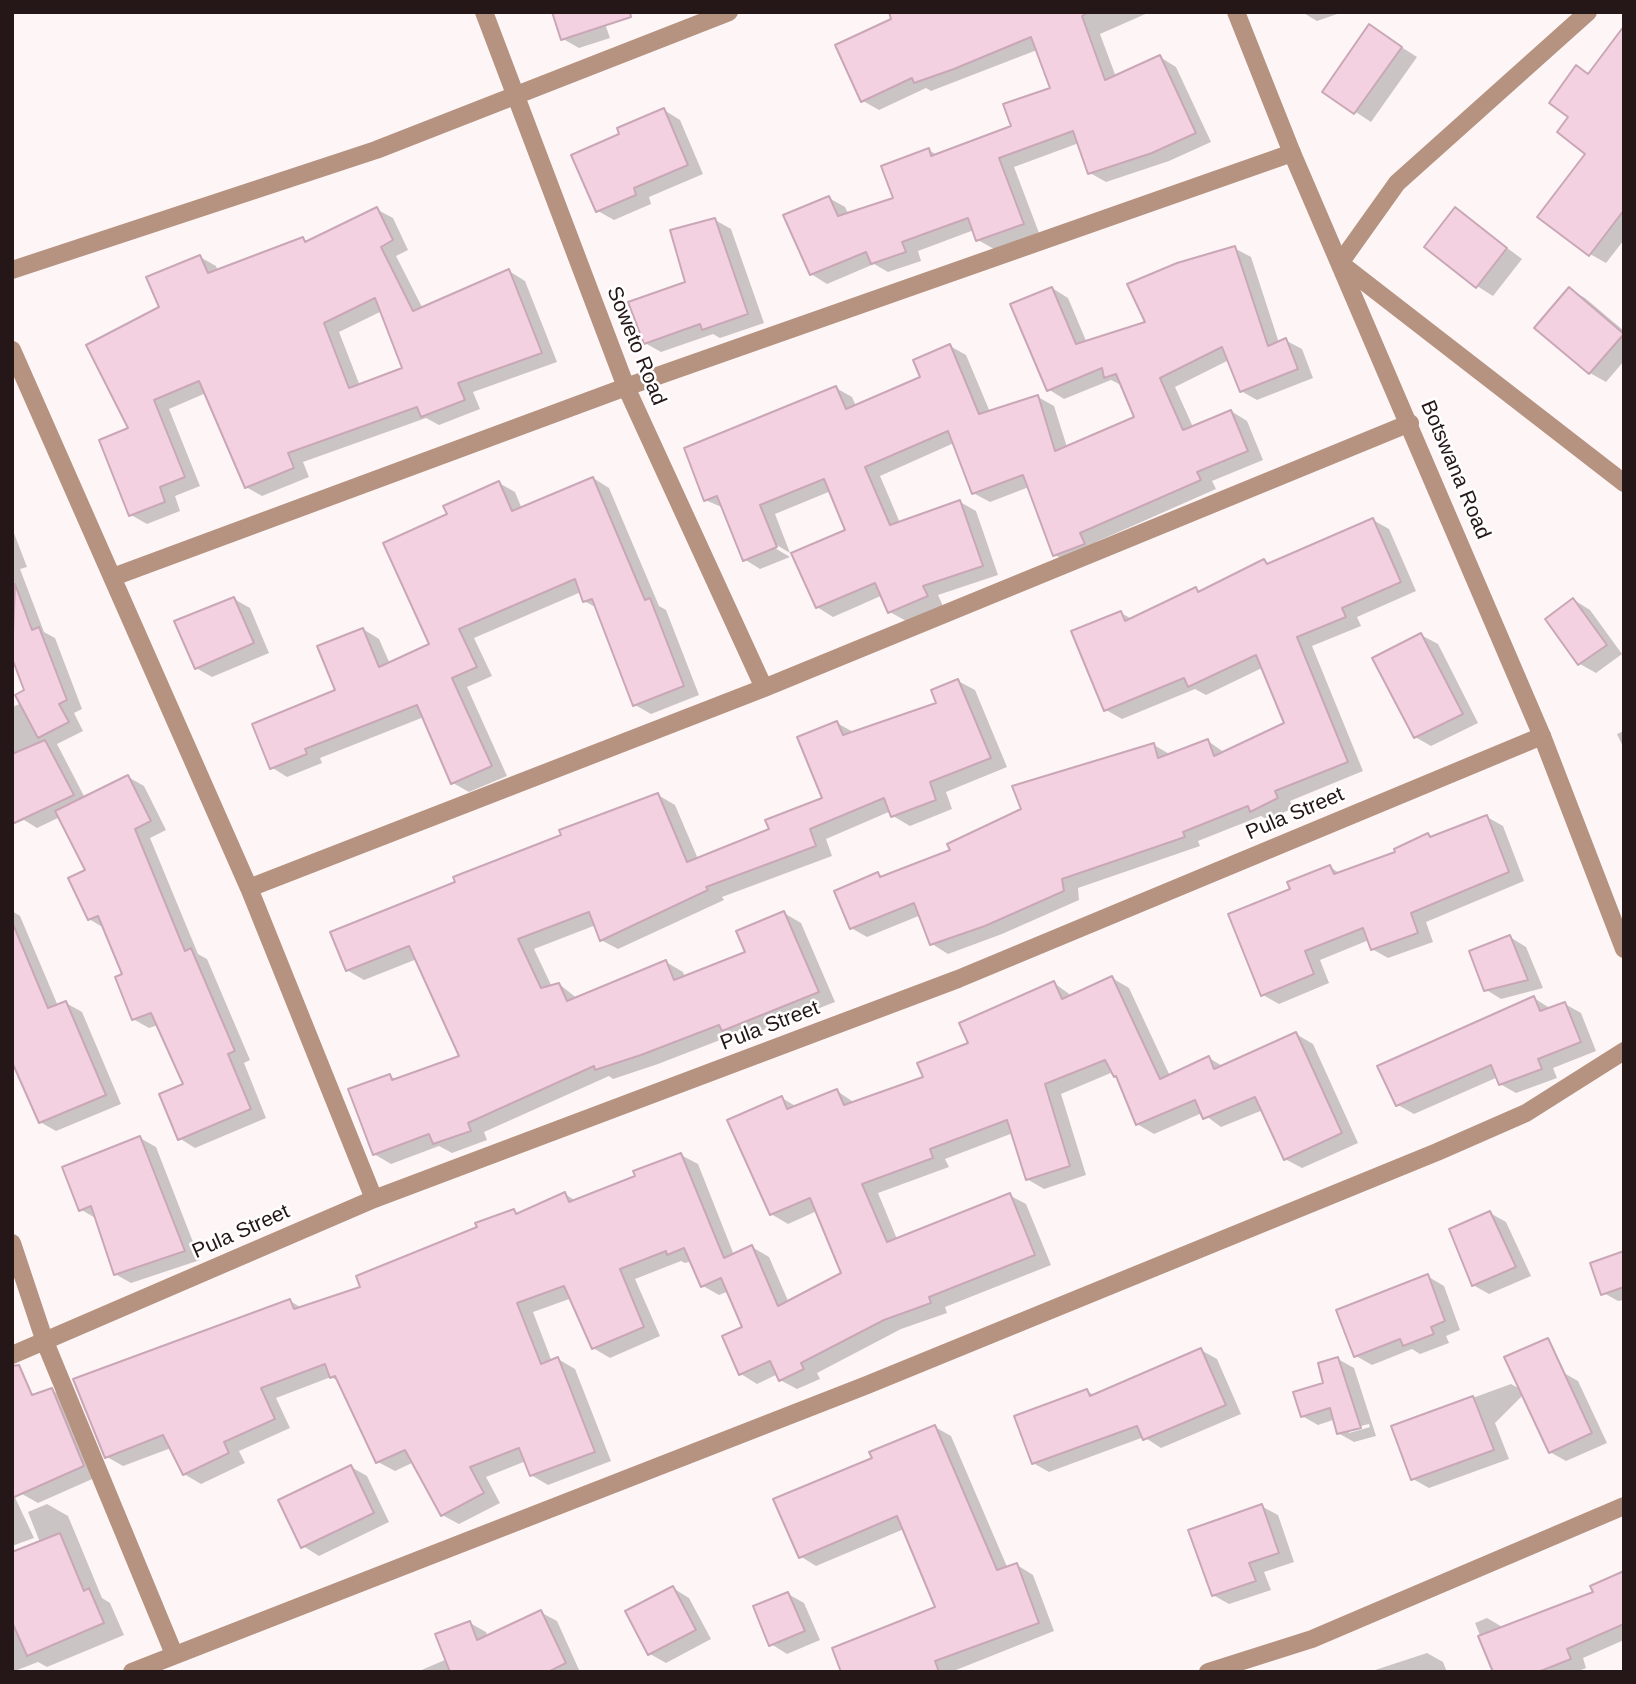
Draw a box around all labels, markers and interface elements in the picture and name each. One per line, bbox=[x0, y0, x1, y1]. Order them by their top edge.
street label: Soweto Road bbox=[601, 283, 671, 409]
street label: Botswana Road bbox=[1414, 397, 1496, 543]
street label: Pula Street bbox=[1242, 782, 1348, 846]
street label: Pula Street bbox=[717, 996, 823, 1056]
street label: Pula Street bbox=[188, 1199, 294, 1265]

